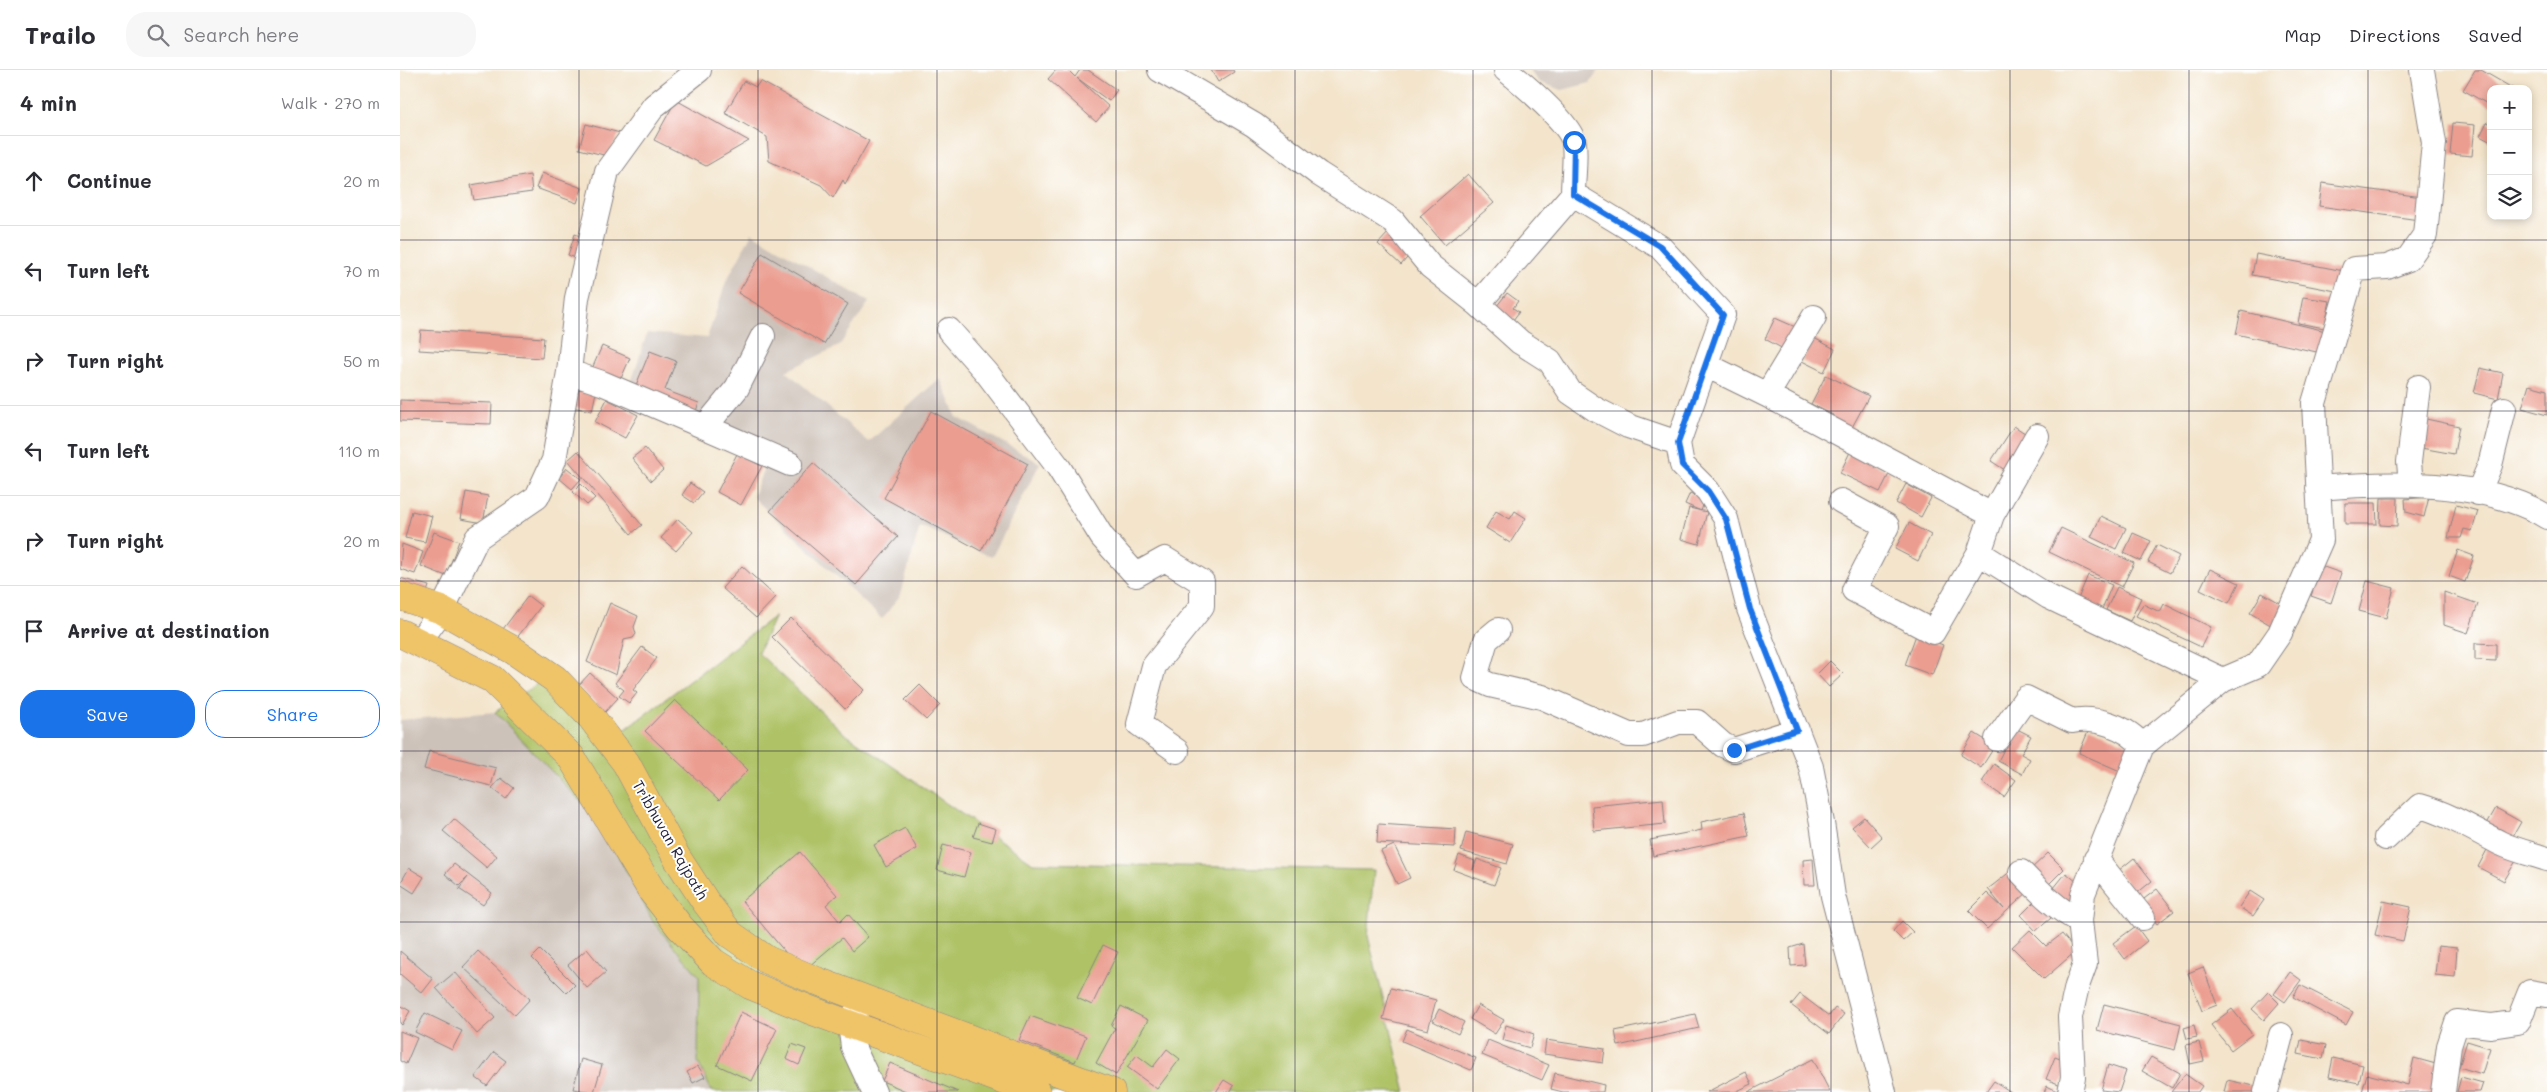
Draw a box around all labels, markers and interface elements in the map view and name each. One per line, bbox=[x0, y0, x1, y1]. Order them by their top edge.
search box bbox=[126, 12, 476, 57]
text: Trailo bbox=[25, 19, 96, 50]
icon: search bbox=[144, 21, 172, 49]
text: Search here bbox=[184, 22, 299, 47]
text: Map bbox=[2284, 23, 2321, 47]
text: Directions bbox=[2349, 23, 2441, 47]
text: Saved bbox=[2469, 23, 2522, 47]
map controls bbox=[2487, 85, 2532, 220]
button: + bbox=[2487, 85, 2532, 130]
text: 4 min bbox=[20, 89, 77, 116]
text: Walk · 270 m bbox=[281, 92, 380, 113]
button: − bbox=[2487, 130, 2532, 175]
route start bbox=[1563, 131, 1586, 154]
icon: ahead bbox=[20, 167, 48, 195]
text: Continue bbox=[67, 168, 152, 193]
text: 20 m bbox=[343, 170, 380, 191]
button: layers bbox=[2487, 175, 2532, 220]
icon: left bbox=[20, 257, 48, 285]
text: Turn left bbox=[67, 258, 150, 283]
text: 70 m bbox=[343, 260, 380, 281]
icon: right bbox=[20, 347, 48, 375]
text: Turn right bbox=[67, 348, 164, 373]
text: 50 m bbox=[343, 350, 380, 371]
icon: left bbox=[20, 437, 48, 465]
text: Turn left bbox=[67, 438, 150, 463]
text: 110 m bbox=[338, 440, 380, 461]
icon: right bbox=[20, 527, 48, 555]
text: Turn right bbox=[67, 528, 164, 553]
text: 20 m bbox=[343, 530, 380, 551]
icon: arrive bbox=[20, 617, 48, 645]
text: Arrive at destination bbox=[67, 618, 270, 643]
button: Save bbox=[20, 690, 195, 738]
button: Share bbox=[205, 690, 380, 738]
route end bbox=[1723, 739, 1746, 762]
street label: Tribhuvan Rajpath bbox=[629, 776, 713, 903]

